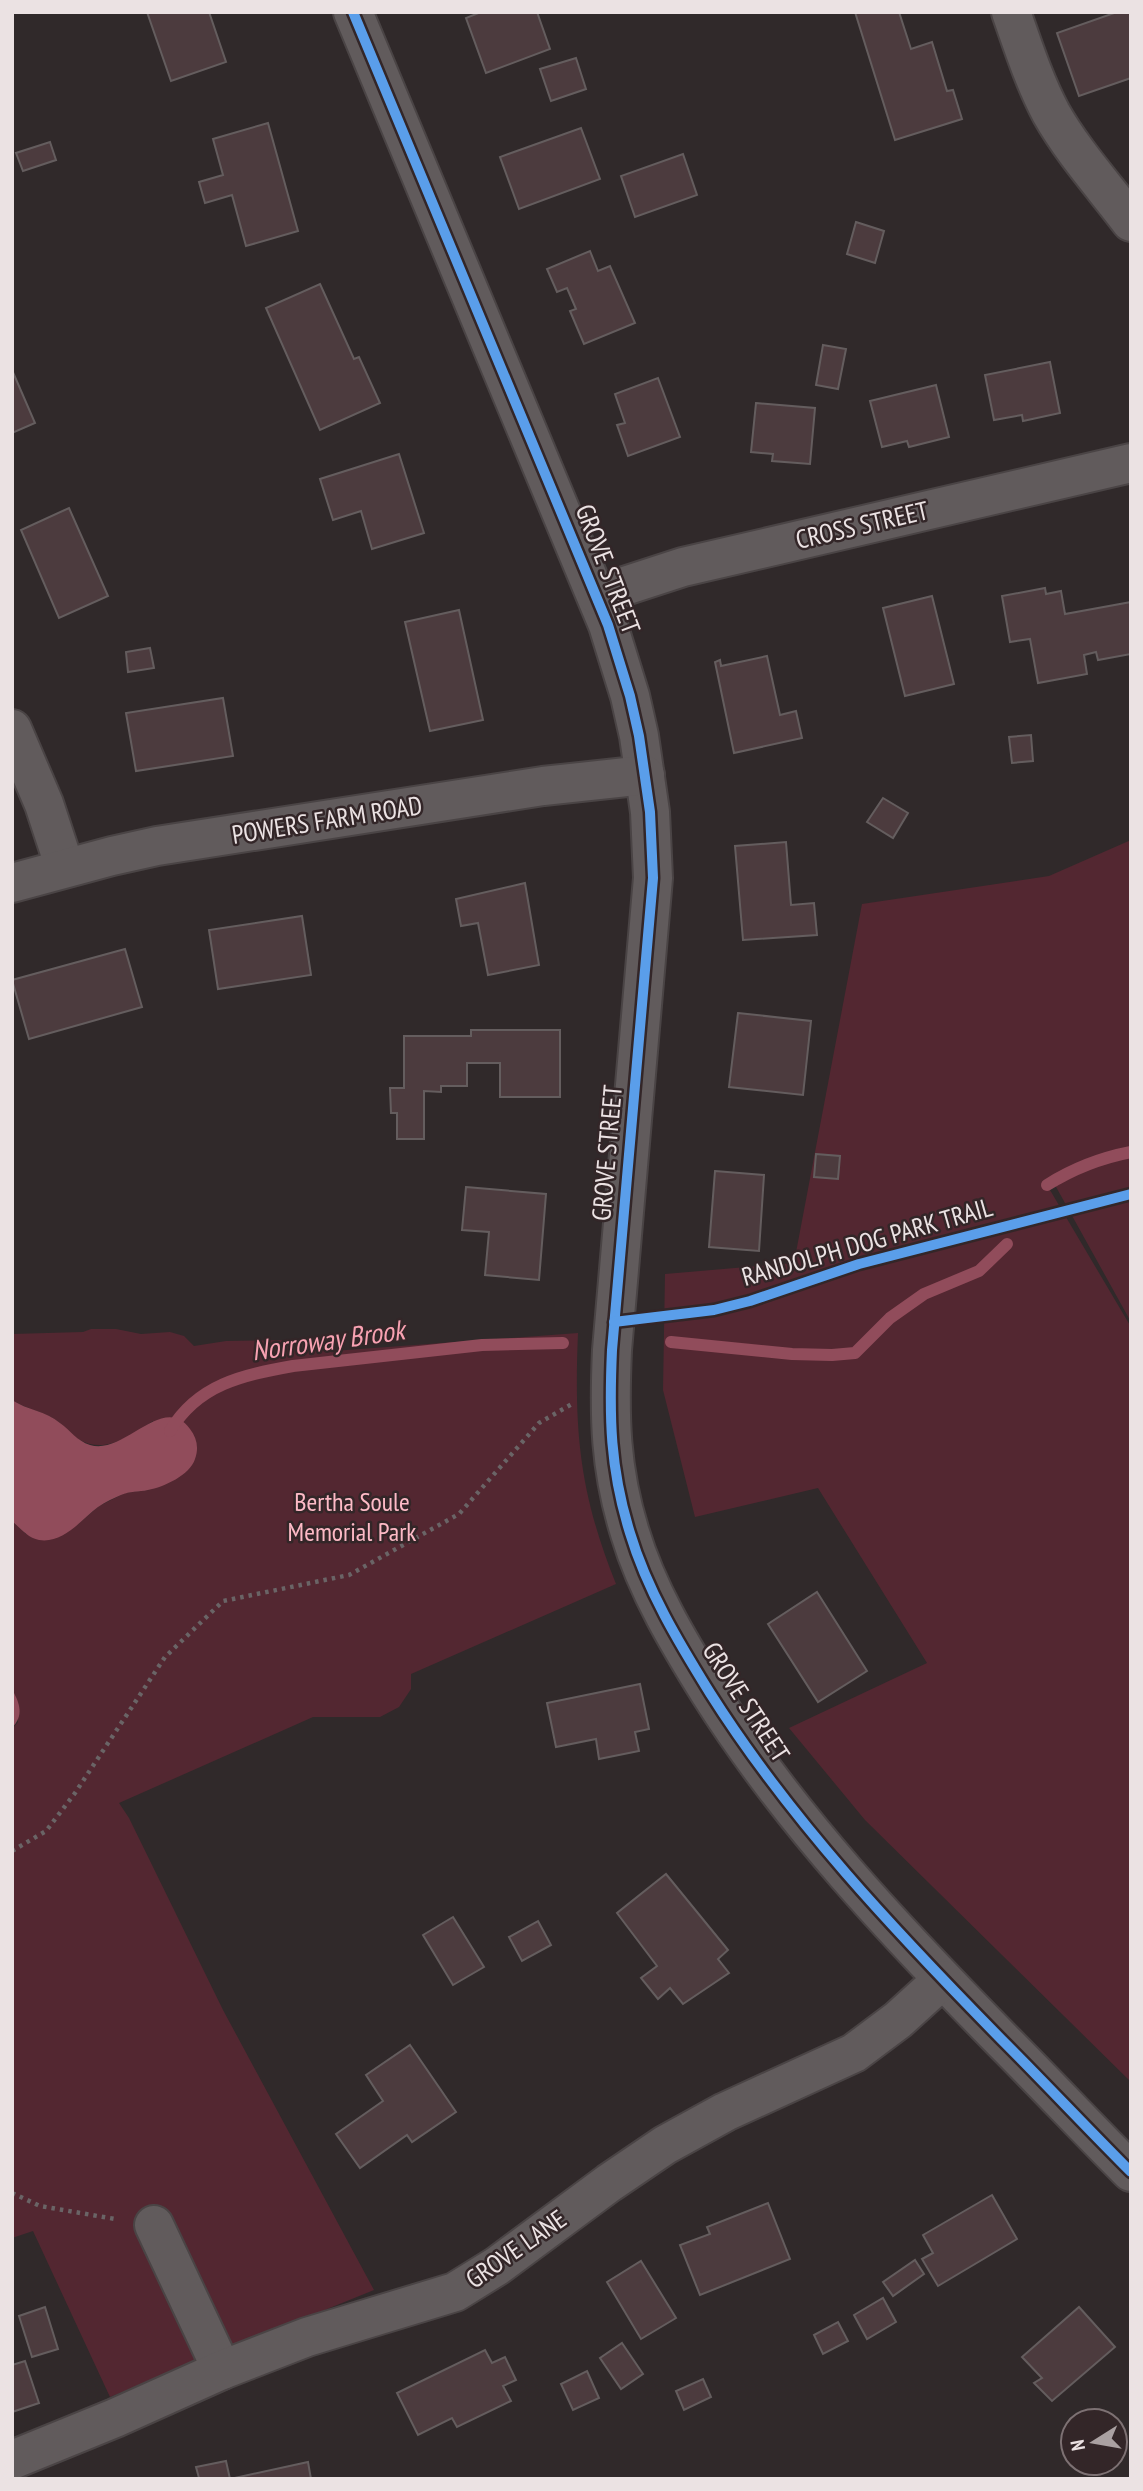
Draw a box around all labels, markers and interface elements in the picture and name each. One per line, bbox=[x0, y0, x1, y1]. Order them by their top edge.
street label: CROSS STREET bbox=[792, 493, 932, 556]
street label: GROVE STREET bbox=[569, 499, 648, 639]
street label: POWERS FARM ROAD bbox=[230, 788, 424, 851]
street label: GROVE STREET bbox=[584, 1083, 629, 1222]
street label: RANDOLPH DOG PARK TRAIL bbox=[738, 1190, 996, 1293]
water label: Norroway Brook bbox=[249, 1310, 410, 1369]
park label: Bertha Soule Memorial Park bbox=[288, 1485, 416, 1548]
street label: GROVE STREET bbox=[696, 1636, 798, 1768]
street label: GROVE LANE bbox=[459, 2202, 572, 2295]
north arrow bbox=[1059, 2407, 1129, 2477]
text: N bbox=[1065, 2438, 1090, 2453]

